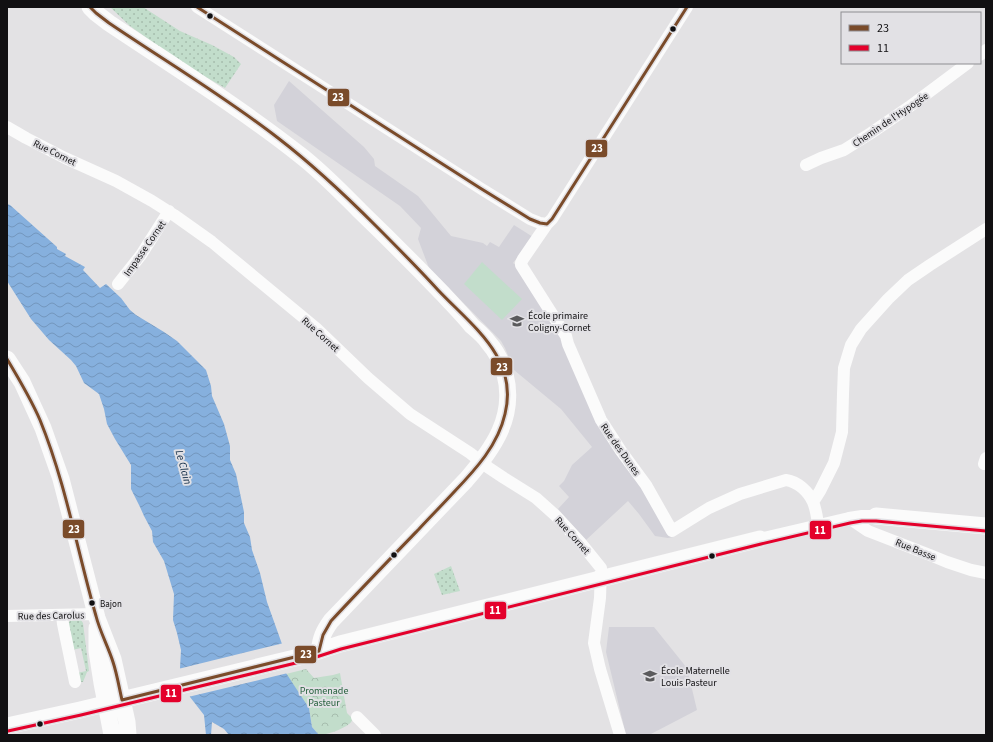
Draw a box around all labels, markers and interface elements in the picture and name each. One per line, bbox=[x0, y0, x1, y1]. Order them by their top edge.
unlabelled marker bbox=[205, 11, 215, 21]
legend bbox=[841, 12, 981, 64]
text: 23 bbox=[877, 20, 889, 37]
unlabelled marker bbox=[668, 24, 678, 34]
text: 11 bbox=[877, 40, 889, 57]
line badge: 23 bbox=[327, 88, 350, 107]
street label: Chemin de l'Hypogée bbox=[850, 89, 931, 150]
text: 23 bbox=[332, 90, 344, 105]
street label: Rue Cornet bbox=[31, 136, 79, 170]
line badge: 23 bbox=[585, 139, 608, 158]
text: 23 bbox=[591, 141, 603, 156]
street label: Impasse Cornet bbox=[120, 217, 170, 279]
place label: École primaire Coligny-Cornet bbox=[528, 309, 591, 335]
school or university icon: École primaire Coligny-Cornet bbox=[509, 313, 525, 329]
street label: Rue Cornet bbox=[298, 314, 343, 356]
line badge: 23 bbox=[490, 357, 513, 376]
text: 23 bbox=[496, 360, 508, 375]
street label: Rue des Dunes bbox=[597, 421, 643, 479]
water label: Le Clain bbox=[172, 448, 195, 486]
street label: Rue Cornet bbox=[552, 514, 593, 558]
line badge: 23 bbox=[62, 519, 85, 539]
line badge: 11 bbox=[809, 520, 832, 540]
text: 23 bbox=[68, 522, 80, 537]
text: 11 bbox=[814, 523, 826, 538]
street label: Rue Basse bbox=[893, 536, 938, 564]
unlabelled marker bbox=[389, 550, 399, 560]
unlabelled marker bbox=[707, 551, 717, 561]
marker: Bajon bbox=[87, 598, 97, 608]
place label: Bajon bbox=[100, 598, 122, 611]
line badge: 11 bbox=[484, 601, 507, 620]
text: 11 bbox=[489, 603, 501, 618]
street label: Rue des Carolus bbox=[18, 608, 84, 624]
line badge: 23 bbox=[294, 645, 317, 664]
text: 23 bbox=[300, 647, 312, 662]
place label: École Maternelle Louis Pasteur bbox=[661, 664, 730, 690]
school or university icon: École Maternelle Louis Pasteur bbox=[642, 668, 658, 684]
line badge: 11 bbox=[160, 684, 182, 703]
park label: Promenade Pasteur bbox=[300, 684, 348, 710]
text: 11 bbox=[165, 686, 177, 701]
unlabelled marker bbox=[35, 719, 45, 729]

